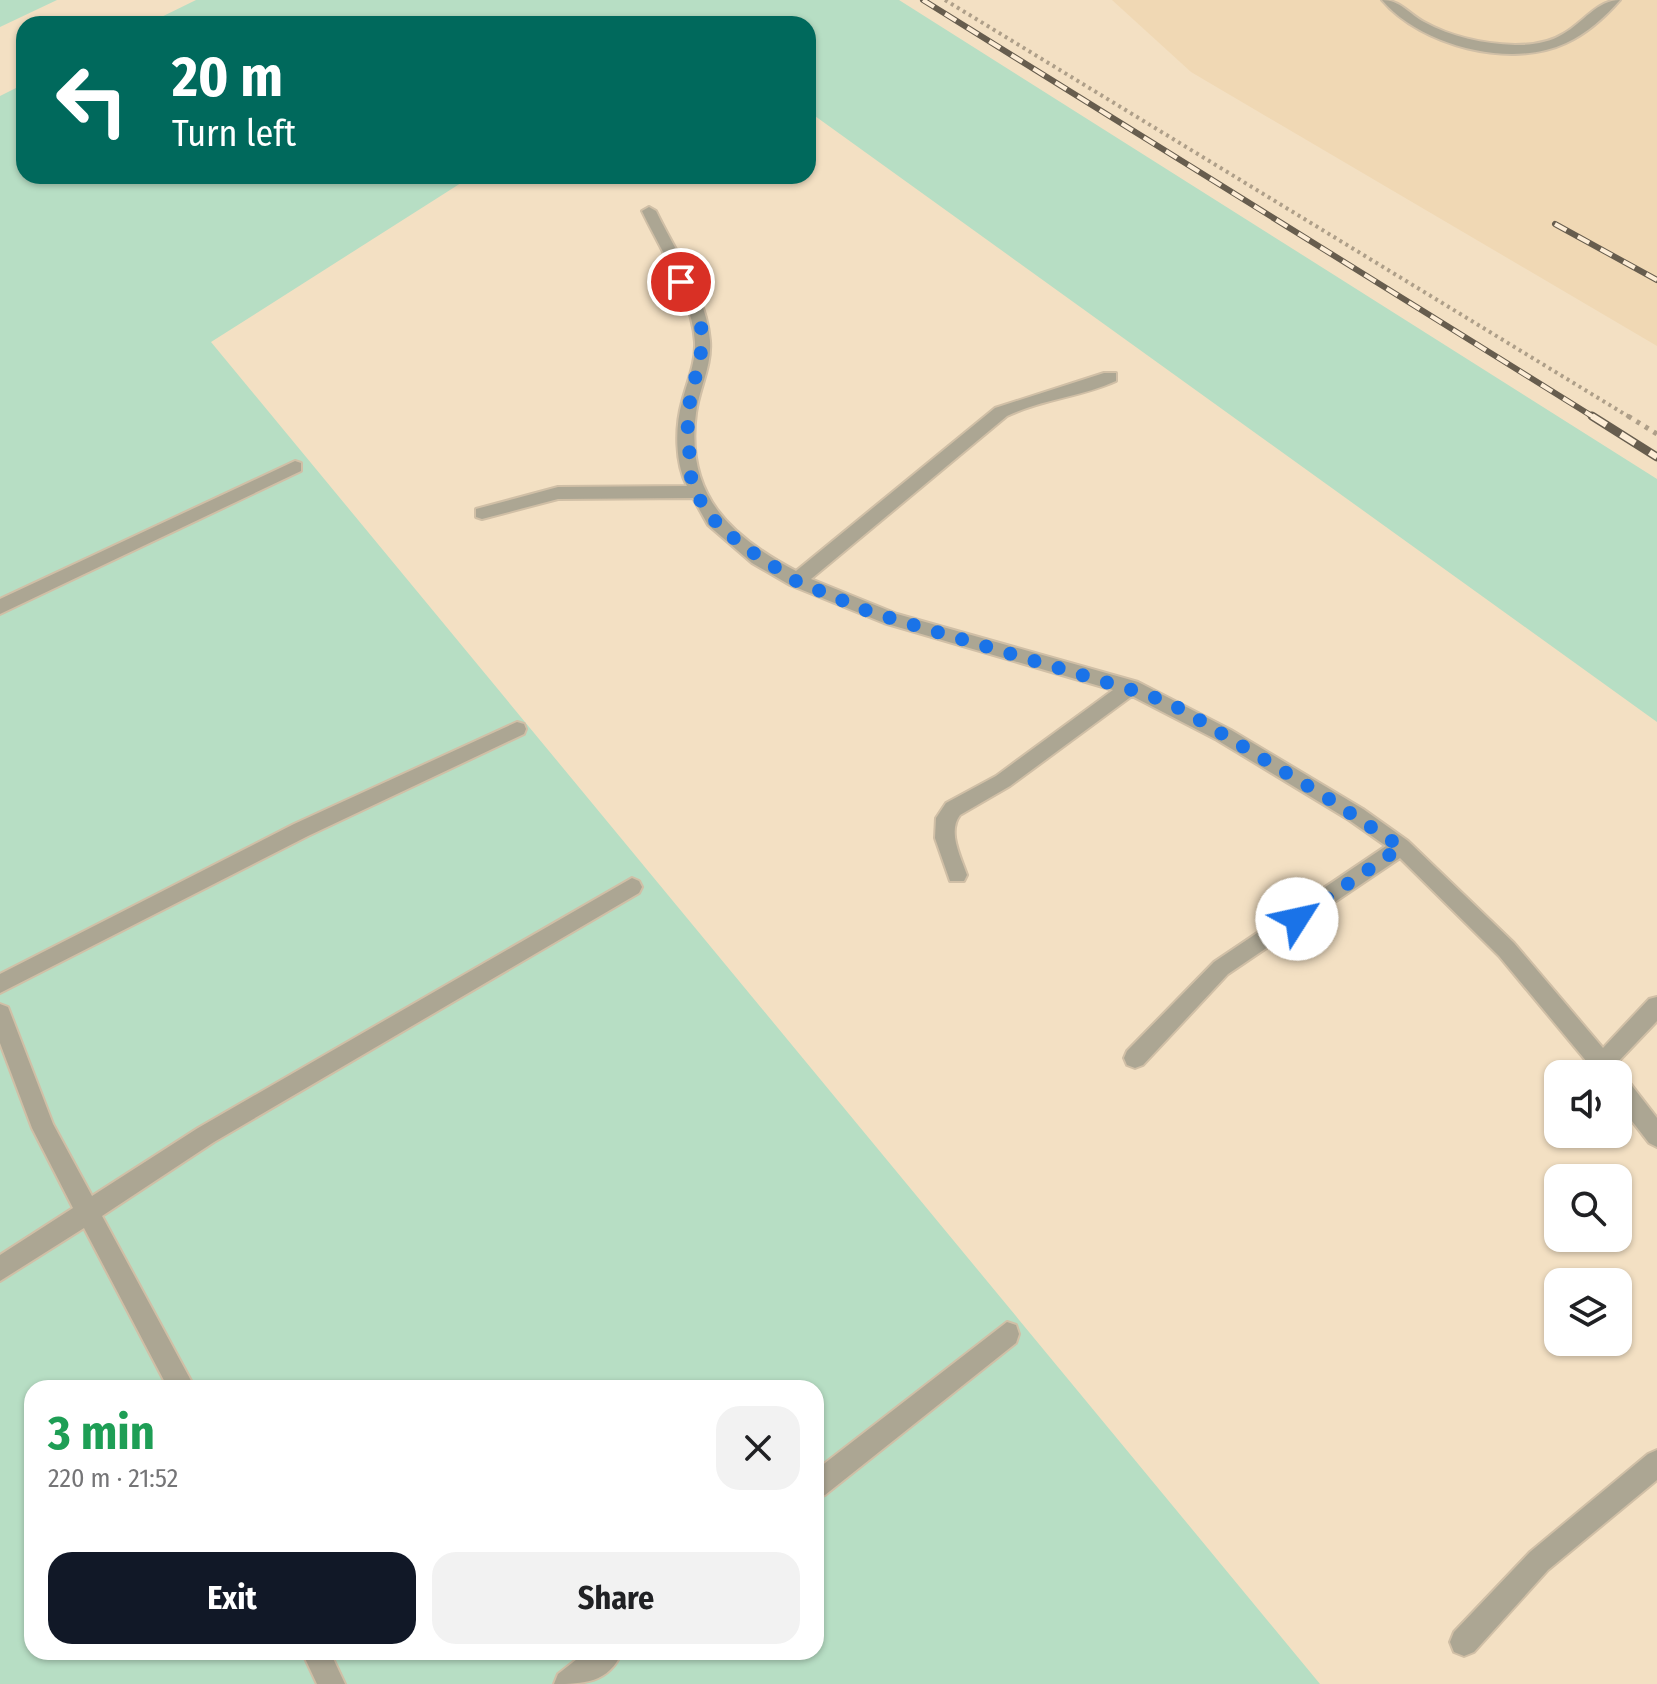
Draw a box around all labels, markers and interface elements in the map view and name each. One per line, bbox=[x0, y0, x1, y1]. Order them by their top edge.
text: 20 m bbox=[172, 44, 283, 111]
icon: left bbox=[40, 48, 144, 152]
text: Turn left bbox=[172, 112, 296, 156]
pin bbox=[647, 248, 715, 316]
icon: arrive bbox=[659, 260, 703, 304]
position arrow bbox=[1255, 877, 1339, 961]
map controls bbox=[1544, 1060, 1632, 1356]
button: sound bbox=[1544, 1060, 1632, 1148]
button: search bbox=[1544, 1164, 1632, 1252]
button: layers bbox=[1544, 1268, 1632, 1356]
text: 3 min bbox=[48, 1404, 155, 1462]
button: close bbox=[716, 1406, 800, 1490]
text: 220 m · 21:52 bbox=[48, 1463, 178, 1494]
button: Exit bbox=[48, 1552, 416, 1644]
button: Share bbox=[432, 1552, 800, 1644]

